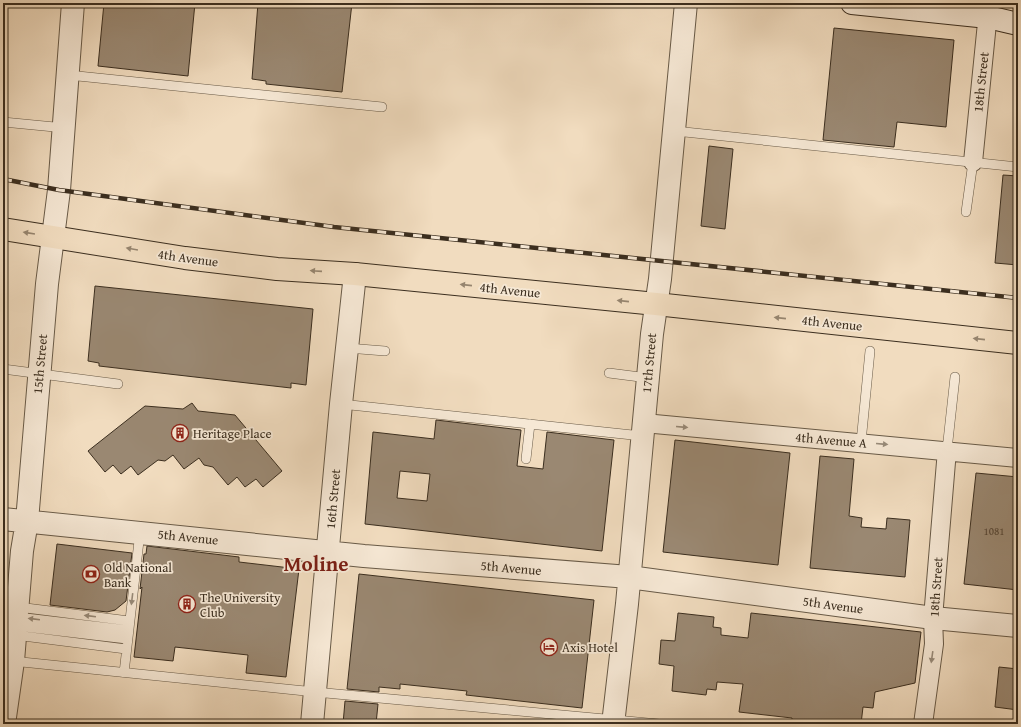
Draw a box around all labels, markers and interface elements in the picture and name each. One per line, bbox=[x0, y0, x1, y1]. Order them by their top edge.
street label: 18th Street bbox=[968, 51, 994, 113]
one-way arrow bbox=[22, 229, 35, 235]
street label: 4th Avenue bbox=[156, 244, 220, 272]
one-way arrow bbox=[126, 246, 138, 252]
one-way arrow bbox=[310, 268, 322, 275]
street label: 4th Avenue bbox=[479, 277, 541, 303]
one-way arrow bbox=[460, 282, 472, 289]
one-way arrow bbox=[617, 298, 629, 304]
street label: 4th Avenue bbox=[801, 310, 863, 336]
one-way arrow bbox=[774, 314, 786, 321]
street label: 17th Street bbox=[637, 332, 661, 394]
street label: 15th Street bbox=[28, 333, 52, 395]
one-way arrow bbox=[973, 336, 985, 342]
building icon: Heritage Place bbox=[170, 423, 190, 443]
one-way arrow bbox=[676, 423, 689, 430]
place label: Heritage Place bbox=[193, 424, 272, 443]
street label: 4th Avenue A bbox=[794, 427, 868, 453]
one-way arrow bbox=[876, 441, 888, 448]
street label: 16th Street bbox=[321, 468, 345, 530]
house number: 1081 bbox=[983, 523, 1005, 539]
street label: 5th Avenue bbox=[157, 524, 219, 550]
district label: Moline bbox=[284, 548, 348, 579]
street label: 5th Avenue bbox=[480, 556, 542, 580]
street label: 18th Street bbox=[924, 556, 948, 618]
place label: Old National Bank bbox=[104, 558, 172, 592]
bank icon: Old National Bank bbox=[81, 564, 101, 584]
place label: The University Club bbox=[200, 588, 281, 622]
street label: 5th Avenue bbox=[801, 591, 865, 619]
one-way arrow bbox=[129, 593, 135, 605]
building icon: The University Club bbox=[177, 594, 197, 614]
one-way arrow bbox=[84, 613, 96, 620]
one-way arrow bbox=[27, 616, 40, 622]
hotel icon: Axis Hotel bbox=[539, 637, 559, 657]
place label: Axis Hotel bbox=[562, 638, 618, 657]
one-way arrow bbox=[929, 651, 935, 663]

